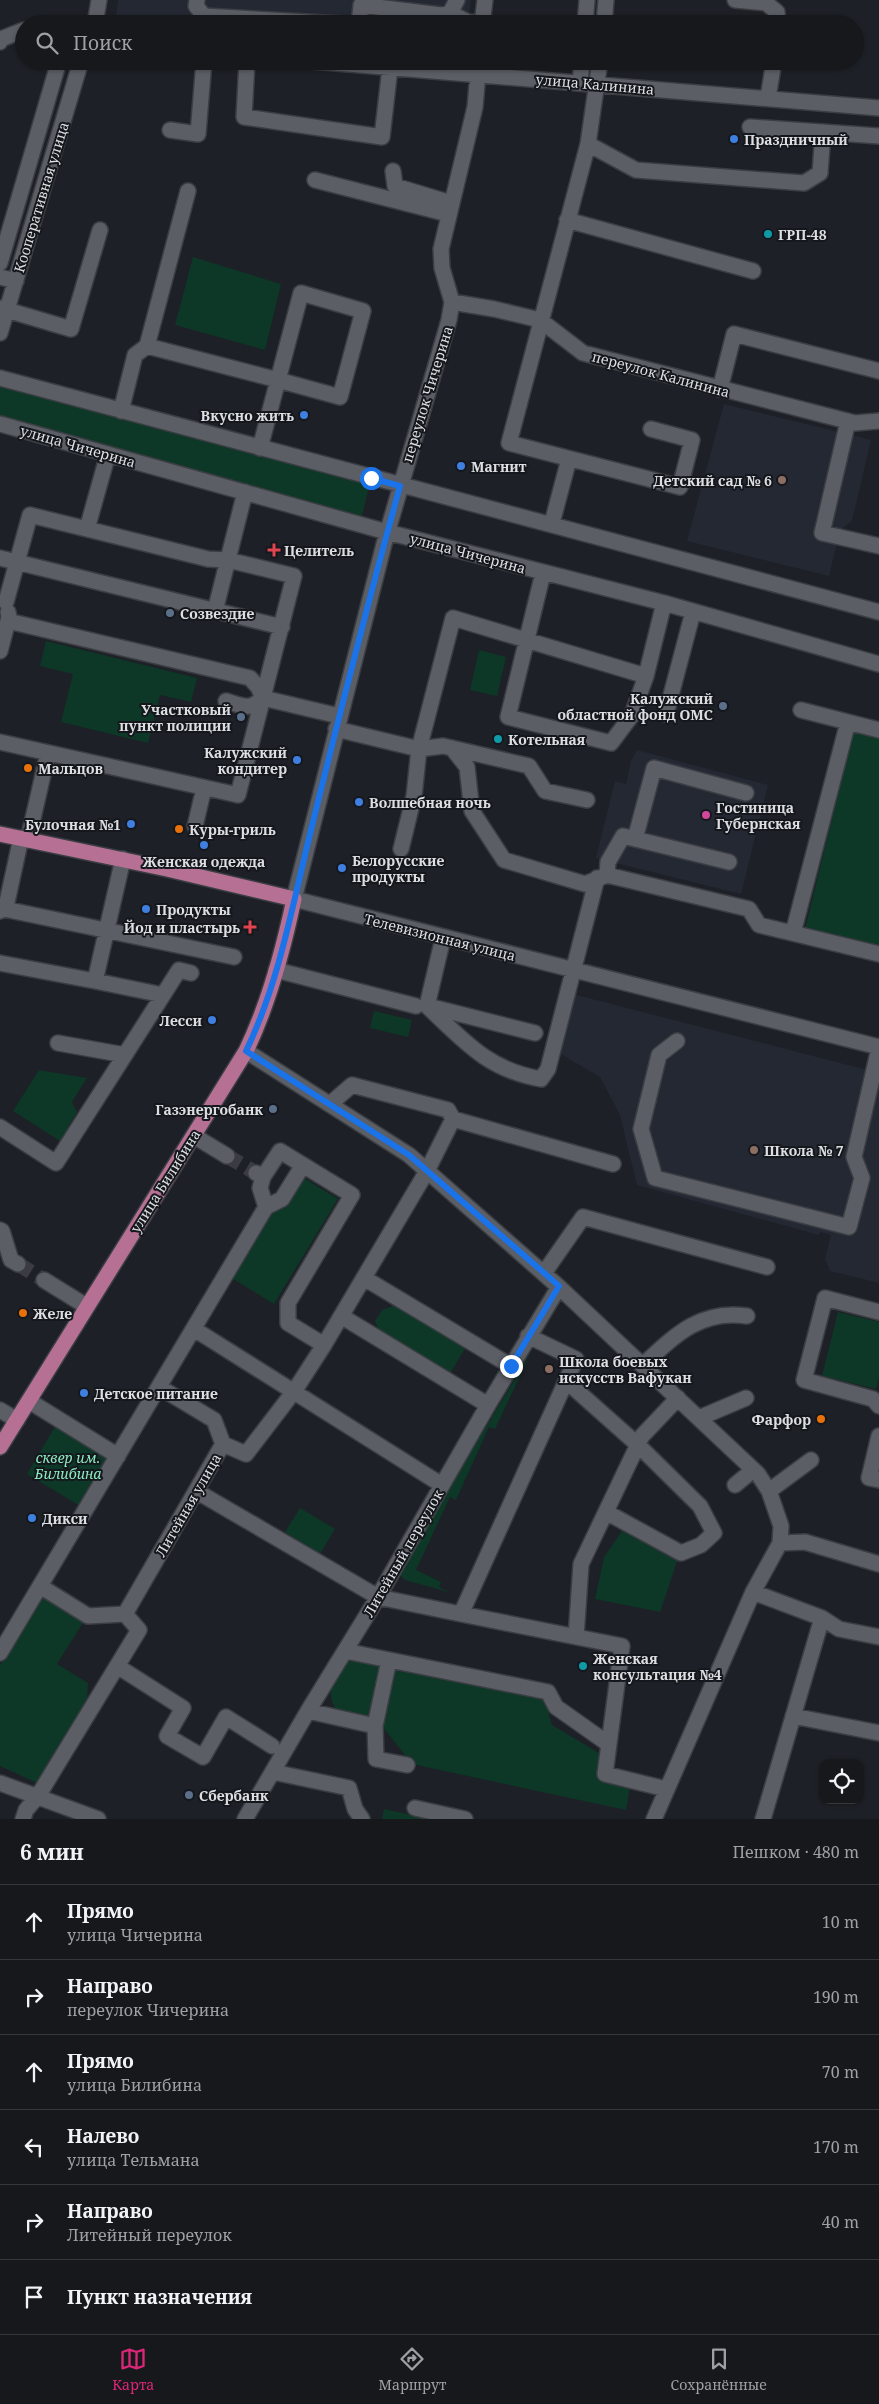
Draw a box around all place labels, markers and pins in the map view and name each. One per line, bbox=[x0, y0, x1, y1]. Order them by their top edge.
place label: Праздничный bbox=[744, 130, 848, 149]
marker: Праздничный bbox=[728, 133, 740, 145]
place label: ГРП-48 bbox=[778, 225, 827, 244]
marker: ГРП-48 bbox=[762, 228, 774, 240]
place label: Вкусно жить bbox=[201, 406, 294, 425]
marker: Вкусно жить bbox=[298, 409, 310, 421]
place label: Магнит bbox=[471, 457, 527, 476]
marker: Магнит bbox=[455, 460, 467, 472]
place label: Детский сад № 6 bbox=[653, 471, 772, 490]
marker: Детский сад № 6 bbox=[776, 474, 788, 486]
place label: Целитель bbox=[284, 541, 354, 560]
marker: Целитель bbox=[268, 544, 280, 556]
place label: Созвездие bbox=[180, 604, 255, 623]
marker: Созвездие bbox=[164, 607, 176, 619]
place label: Калужский областной фонд ОМС bbox=[558, 689, 713, 724]
place label: Участковый пункт полиции bbox=[119, 700, 231, 735]
marker: Калужский областной фонд ОМС bbox=[717, 700, 729, 712]
marker: Участковый пункт полиции bbox=[235, 711, 247, 723]
place label: Котельная bbox=[508, 730, 586, 749]
marker: Котельная bbox=[492, 733, 504, 745]
place label: Калужский кондитер bbox=[204, 743, 287, 778]
marker: Калужский кондитер bbox=[291, 754, 303, 766]
place label: Мальцов bbox=[38, 759, 103, 778]
marker: Мальцов bbox=[22, 762, 34, 774]
place label: Волшебная ночь bbox=[369, 793, 491, 812]
marker: Волшебная ночь bbox=[353, 796, 365, 808]
place label: Гостиница Губернская bbox=[716, 798, 801, 833]
marker: Гостиница Губернская bbox=[700, 809, 712, 821]
place label: Булочная №1 bbox=[25, 815, 121, 834]
marker: Булочная №1 bbox=[125, 818, 137, 830]
place label: Куры-гриль bbox=[189, 820, 276, 839]
marker: Куры-гриль bbox=[173, 823, 185, 835]
marker: Женская одежда bbox=[198, 839, 210, 851]
place label: Белорусские продукты bbox=[352, 851, 444, 886]
place label: Женская одежда bbox=[143, 852, 265, 871]
marker: Белорусские продукты bbox=[336, 862, 348, 874]
place label: Продукты bbox=[156, 900, 231, 919]
marker: Продукты bbox=[140, 903, 152, 915]
place label: Йод и пластырь bbox=[124, 918, 240, 937]
marker: Йод и пластырь bbox=[244, 921, 256, 933]
place label: Лесси bbox=[159, 1011, 202, 1030]
marker: Лесси bbox=[206, 1014, 218, 1026]
place label: Газэнергобанк bbox=[155, 1100, 263, 1119]
marker: Газэнергобанк bbox=[267, 1103, 279, 1115]
place label: Школа № 7 bbox=[764, 1141, 844, 1160]
marker: Школа № 7 bbox=[748, 1144, 760, 1156]
place label: Желе bbox=[33, 1304, 72, 1323]
marker: Желе bbox=[17, 1307, 29, 1319]
place label: Школа боевых искусств Вафукан bbox=[559, 1352, 692, 1387]
marker: Школа боевых искусств Вафукан bbox=[543, 1363, 555, 1375]
place label: Детское питание bbox=[94, 1384, 218, 1403]
marker: Детское питание bbox=[78, 1387, 90, 1399]
place label: Фарфор bbox=[752, 1410, 811, 1429]
marker: Фарфор bbox=[815, 1413, 827, 1425]
place label: Дикси bbox=[42, 1509, 88, 1528]
marker: Дикси bbox=[26, 1512, 38, 1524]
place label: Женская консультация №4 bbox=[593, 1649, 722, 1684]
marker: Женская консультация №4 bbox=[577, 1660, 589, 1672]
place label: Сбербанк bbox=[199, 1786, 269, 1805]
marker: Сбербанк bbox=[183, 1789, 195, 1801]

